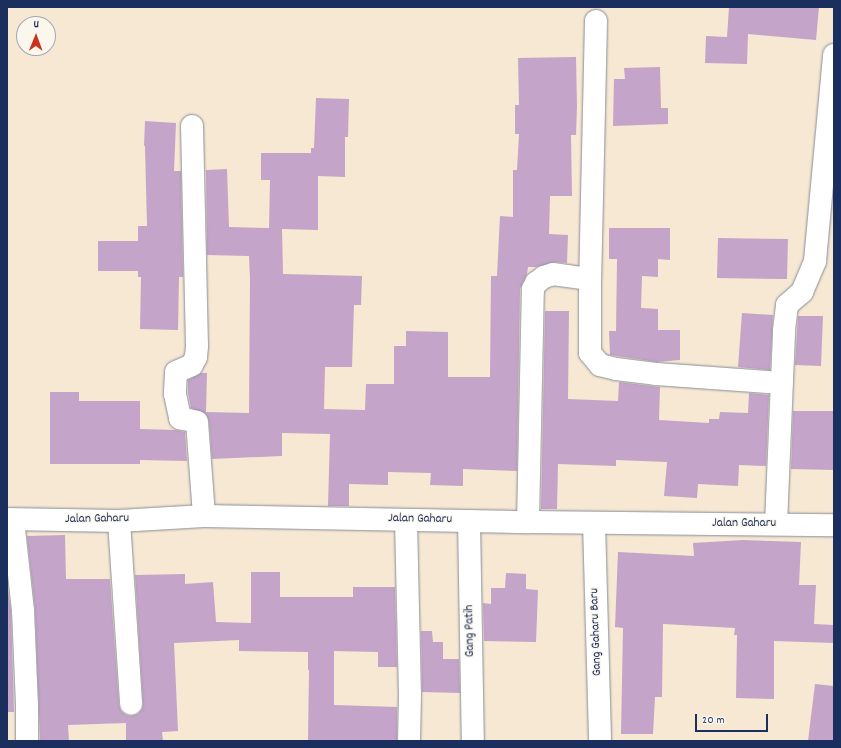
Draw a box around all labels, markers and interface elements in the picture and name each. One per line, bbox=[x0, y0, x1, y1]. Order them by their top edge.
north arrow bbox=[16, 16, 56, 56]
text: U bbox=[33, 17, 39, 33]
street label: Jalan Gaharu bbox=[65, 512, 129, 528]
street label: Jalan Gaharu bbox=[388, 512, 452, 528]
street label: Jalan Gaharu bbox=[712, 516, 776, 532]
street label: Gang Gaharu Baru bbox=[588, 588, 606, 676]
street label: Gang Patih bbox=[463, 605, 479, 657]
scale bar bbox=[697, 706, 770, 732]
text: 20 m bbox=[702, 712, 725, 729]

